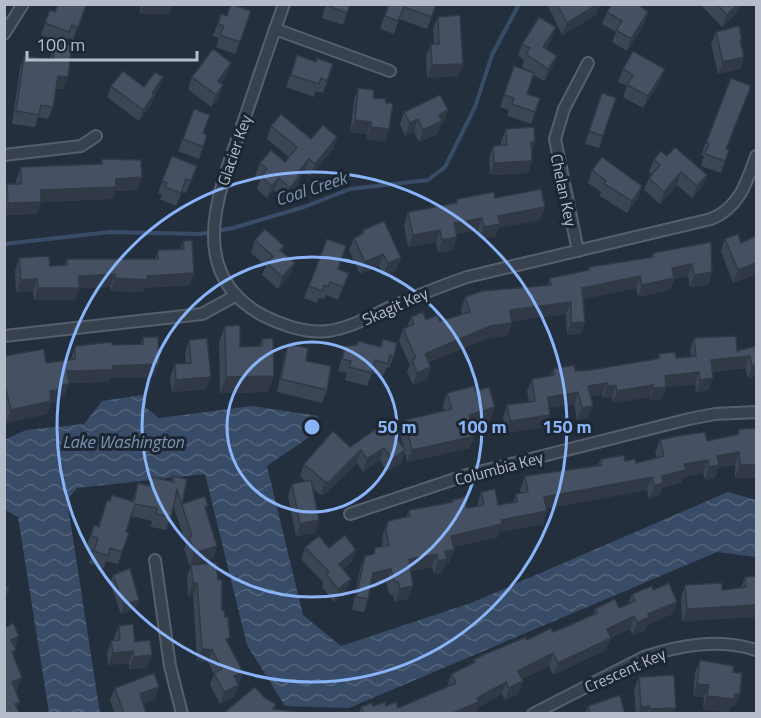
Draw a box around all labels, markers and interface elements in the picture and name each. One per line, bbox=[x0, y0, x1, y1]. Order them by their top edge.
scale bar bbox=[27, 24, 196, 62]
text: 100 m bbox=[36, 31, 85, 58]
street label: Glacier Key bbox=[211, 111, 257, 189]
street label: Chelan Key bbox=[545, 151, 583, 229]
water label: Coal Creek bbox=[272, 164, 352, 213]
street label: Skagit Key bbox=[358, 281, 432, 331]
text: 50 m bbox=[377, 413, 417, 440]
text: 100 m bbox=[457, 413, 507, 440]
text: 150 m bbox=[542, 413, 592, 440]
centre of rings bbox=[302, 417, 322, 437]
water label: Lake Washington bbox=[62, 428, 185, 455]
street label: Columbia Key bbox=[452, 445, 546, 491]
street label: Crescent Key bbox=[581, 641, 670, 699]

